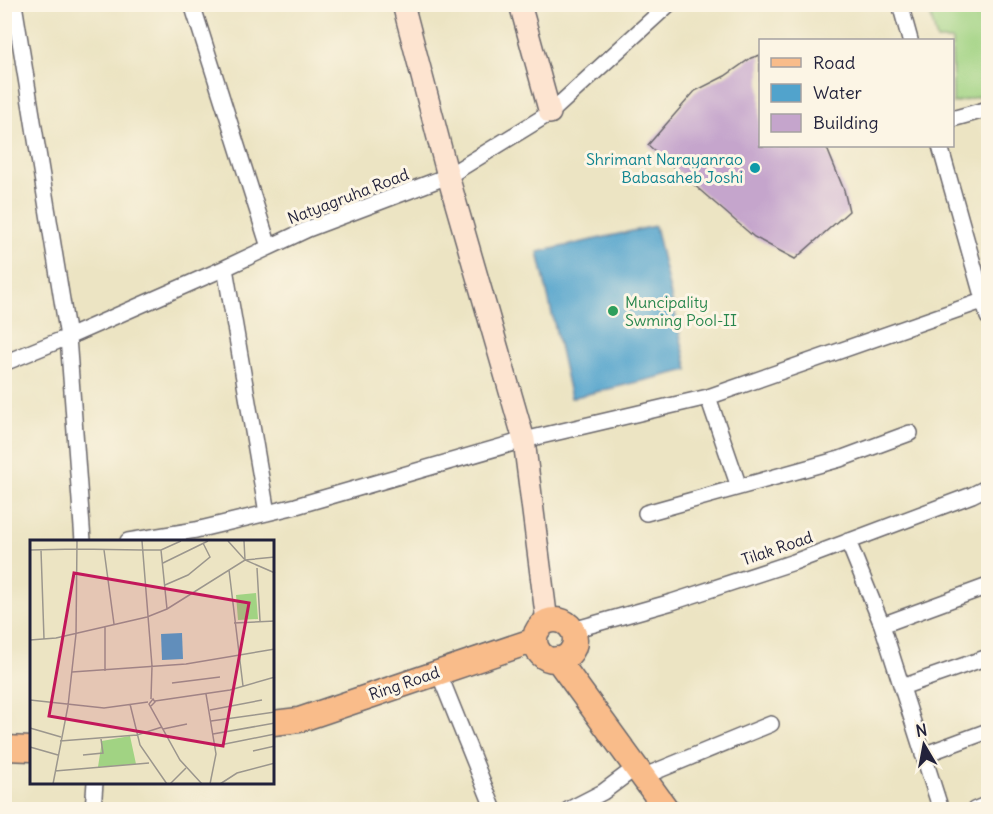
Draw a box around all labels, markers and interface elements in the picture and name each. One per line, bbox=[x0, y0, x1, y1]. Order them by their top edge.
legend bbox=[759, 39, 954, 147]
text: Road bbox=[813, 51, 856, 74]
text: Water bbox=[813, 81, 863, 104]
text: Building bbox=[813, 111, 878, 134]
place label: Shrimant Narayanrao Babasaheb Joshi bbox=[586, 149, 743, 187]
marker: Shrimant Narayanrao Babasaheb Joshi bbox=[748, 161, 762, 175]
street label: Natyagruha Road bbox=[285, 164, 411, 228]
place label: Muncipality Swming Pool-II bbox=[625, 292, 737, 330]
marker: Muncipality Swming Pool-II bbox=[606, 304, 620, 318]
street label: Tilak Road bbox=[739, 526, 815, 570]
inset map bbox=[30, 540, 274, 784]
street label: Ring Road bbox=[366, 662, 442, 704]
north arrow bbox=[894, 715, 954, 775]
text: N bbox=[914, 719, 929, 741]

